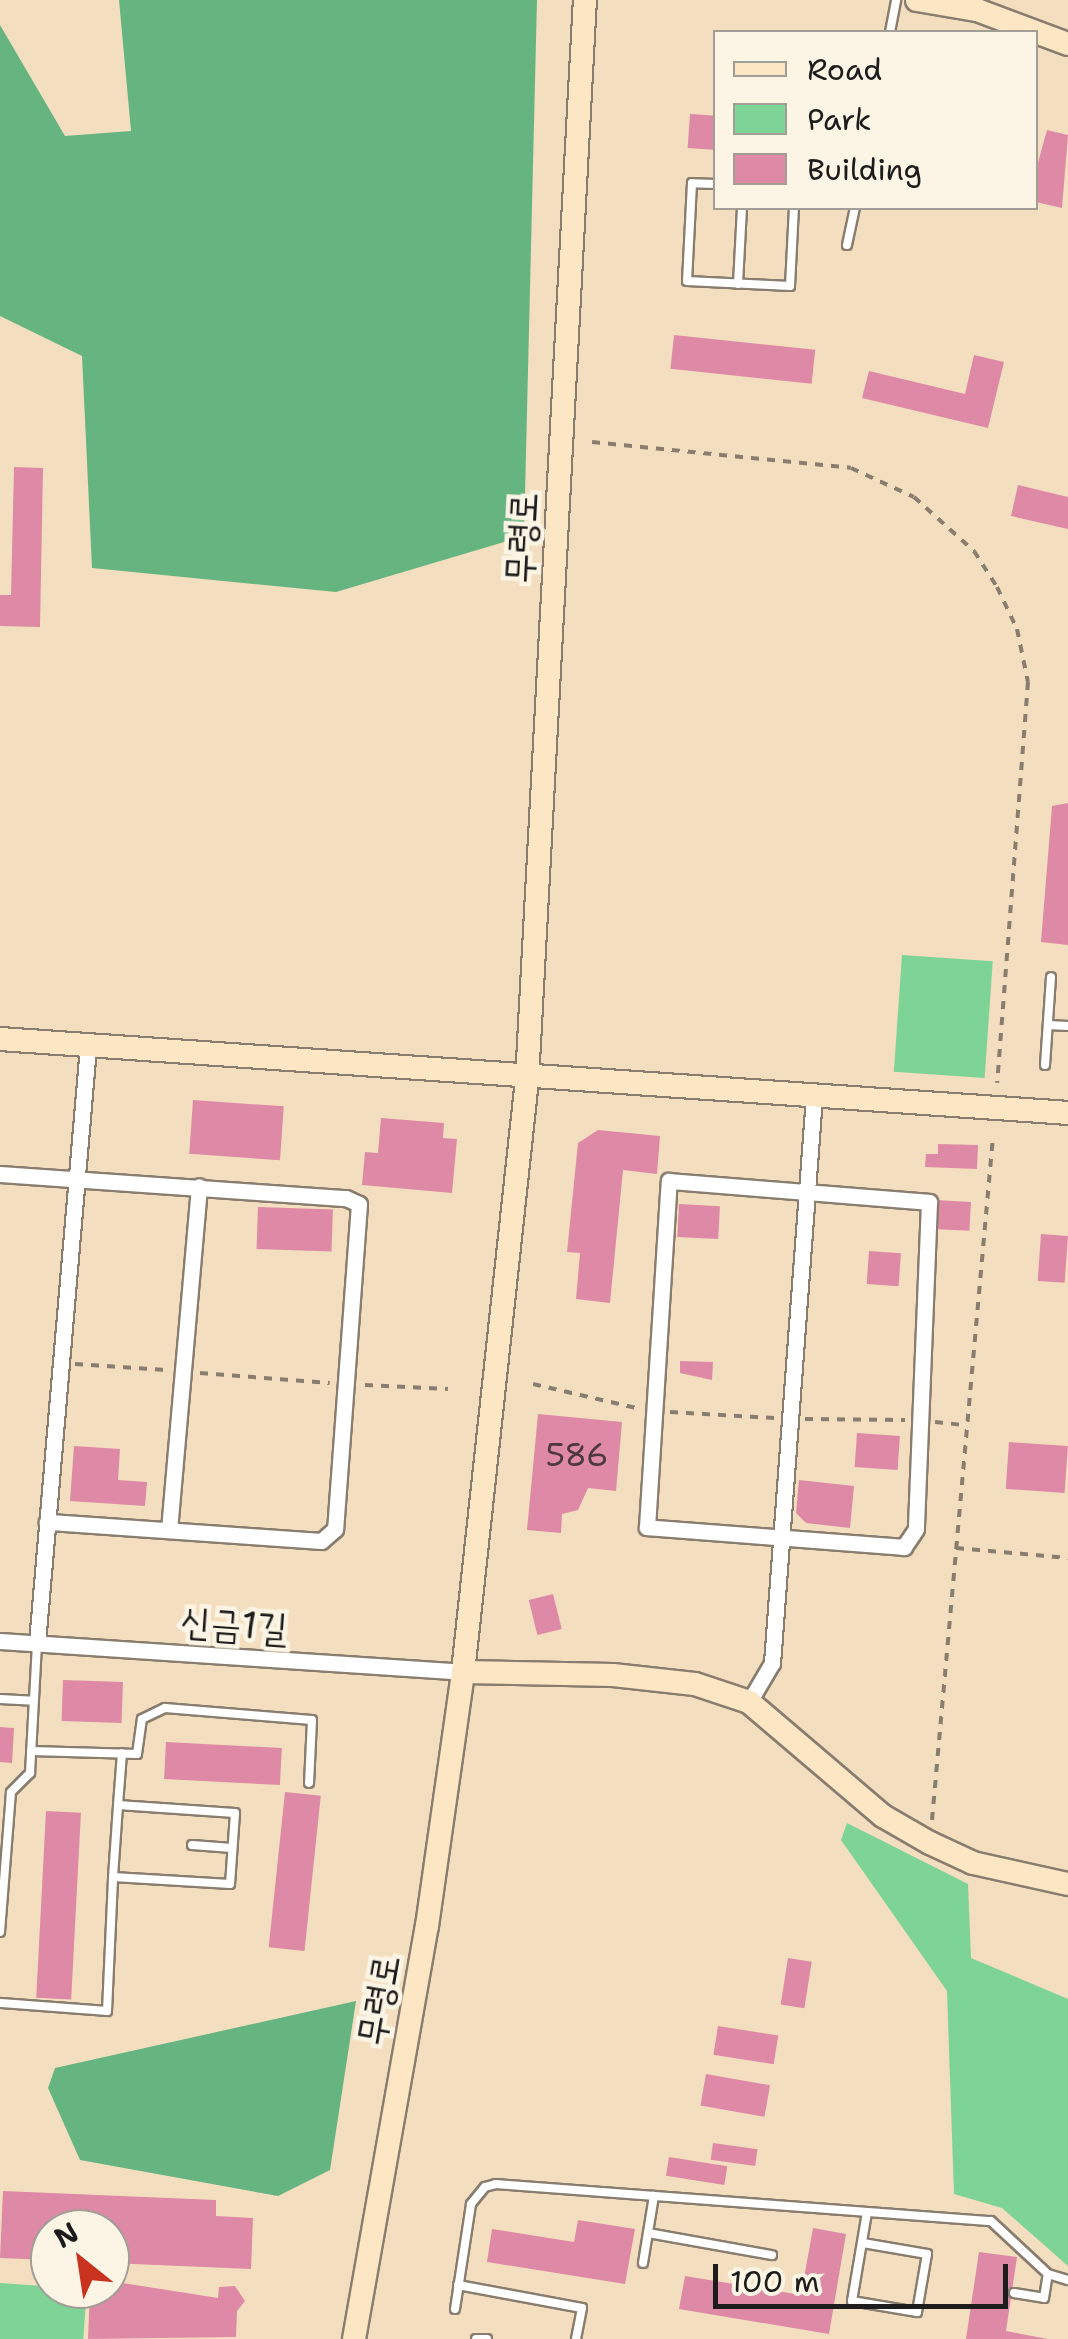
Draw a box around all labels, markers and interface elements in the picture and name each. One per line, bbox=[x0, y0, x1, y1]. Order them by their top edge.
legend bbox=[713, 30, 1038, 210]
text: Road bbox=[807, 49, 882, 90]
text: Park bbox=[807, 99, 871, 140]
text: Building bbox=[807, 149, 922, 190]
street label: 무령로 bbox=[496, 491, 546, 585]
house number: 586 bbox=[546, 1436, 608, 1474]
street label: 신금1길 bbox=[179, 1598, 289, 1650]
street label: 무령로 bbox=[348, 1951, 408, 2049]
north arrow bbox=[30, 2209, 130, 2309]
text: N bbox=[47, 2213, 85, 2257]
scale bar bbox=[718, 2244, 1013, 2306]
text: 100 m bbox=[730, 2261, 820, 2302]

